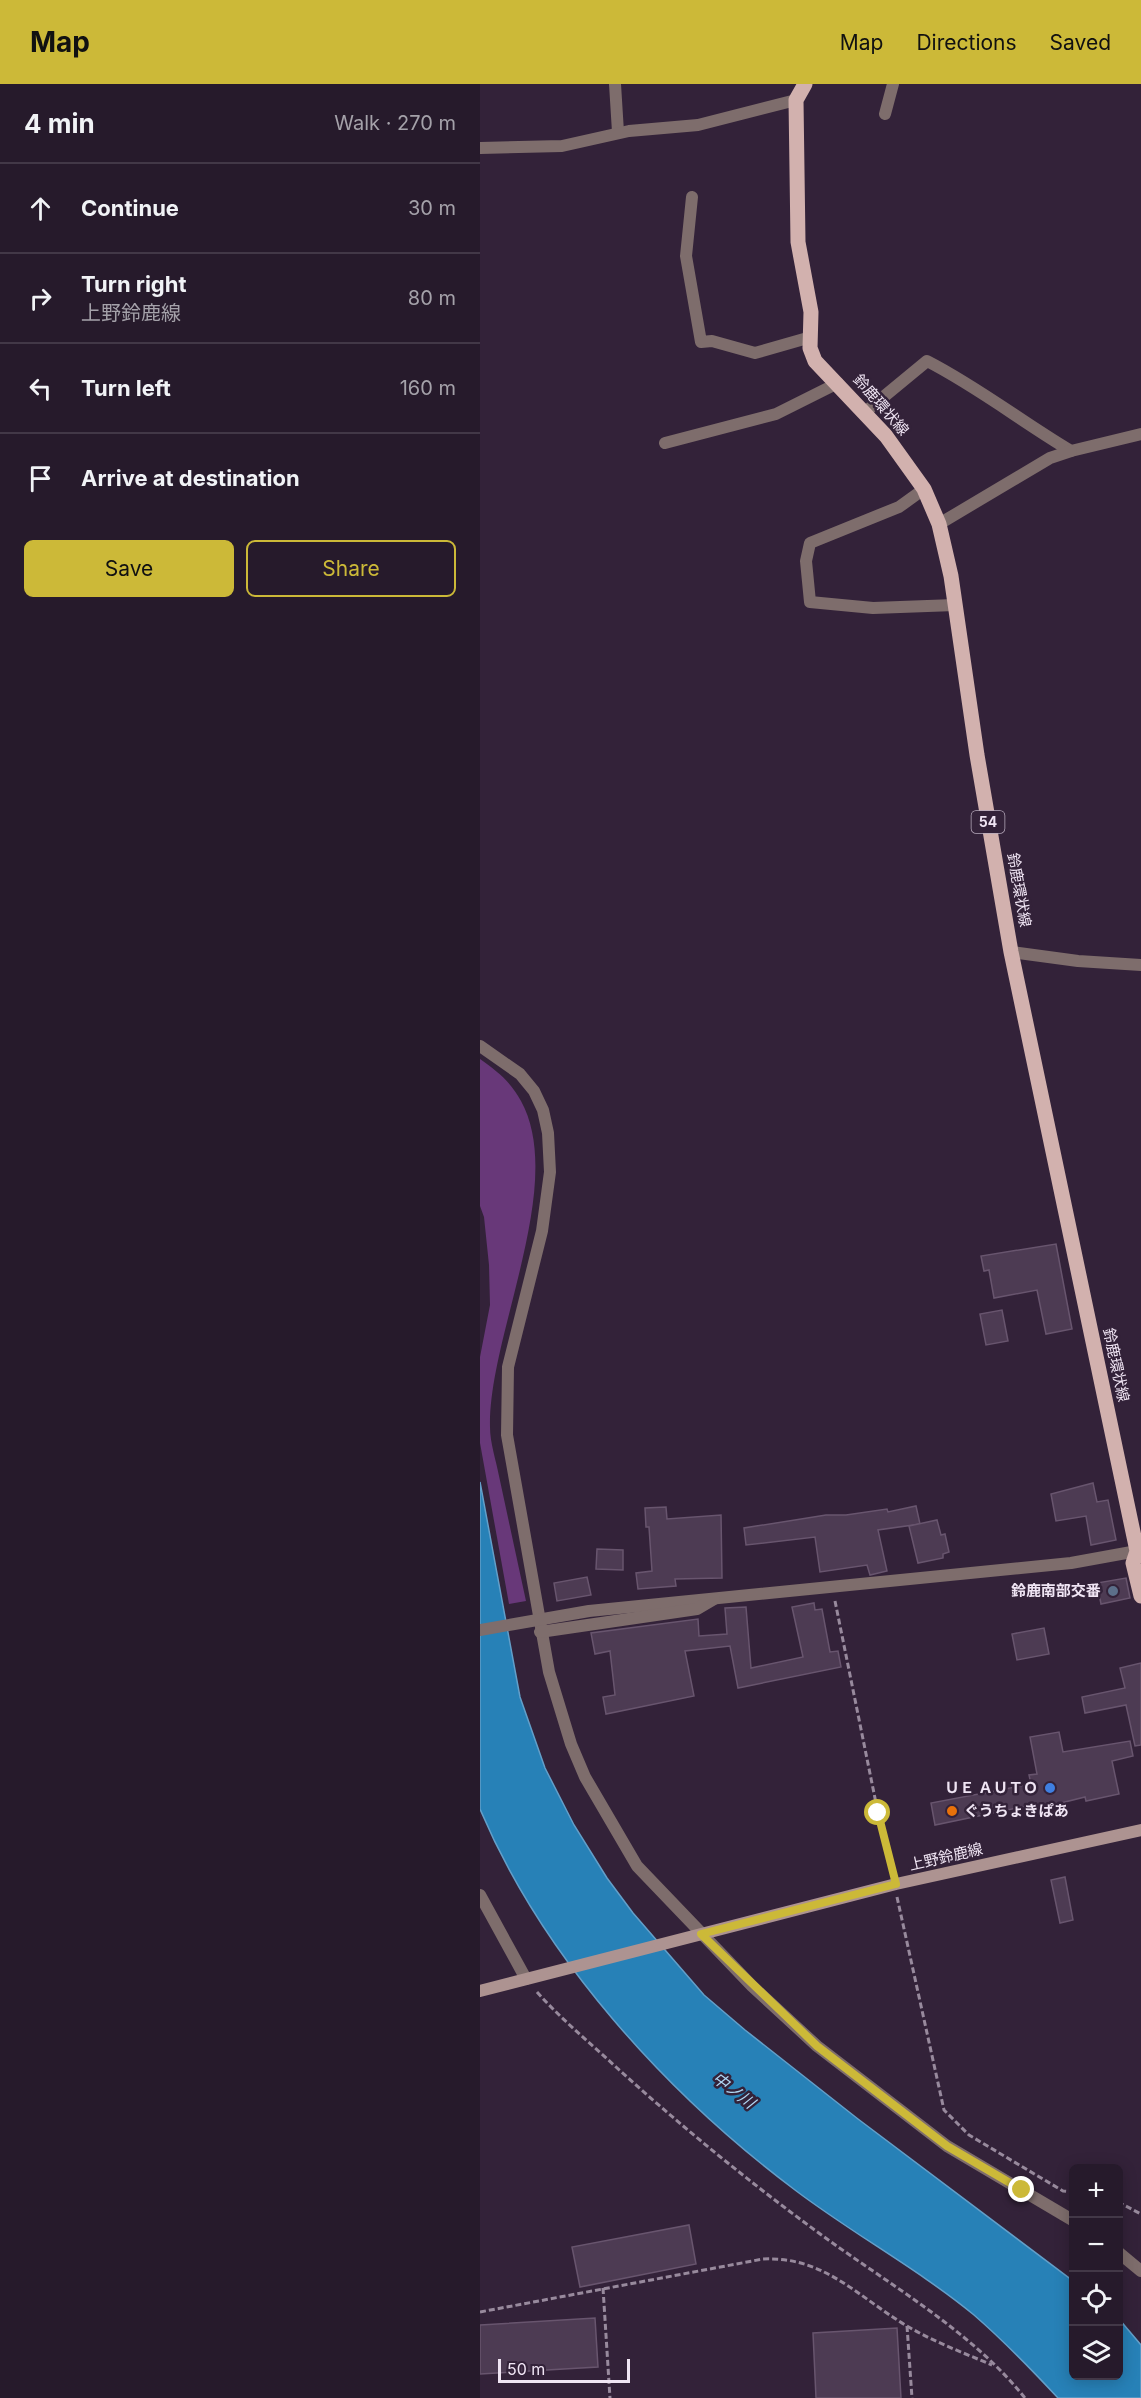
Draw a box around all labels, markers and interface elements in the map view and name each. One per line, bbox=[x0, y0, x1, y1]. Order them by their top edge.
text: Map bbox=[30, 25, 90, 59]
text: Map bbox=[840, 30, 883, 55]
text: Directions bbox=[916, 30, 1017, 55]
text: Saved bbox=[1050, 30, 1111, 55]
text: 4 min bbox=[24, 108, 95, 139]
text: Walk · 270 m bbox=[334, 111, 456, 135]
icon: ahead bbox=[24, 192, 57, 225]
text: Continue bbox=[81, 195, 179, 221]
text: 30 m bbox=[408, 196, 456, 220]
text: Turn right bbox=[81, 271, 187, 297]
icon: right bbox=[24, 282, 57, 315]
text: 80 m bbox=[408, 286, 456, 310]
text: 上野鈴鹿線 bbox=[81, 301, 181, 325]
street label: 鈴鹿環状線 bbox=[850, 370, 913, 439]
icon: left bbox=[24, 372, 57, 405]
text: Turn left bbox=[81, 375, 171, 401]
text: 160 m bbox=[400, 376, 456, 400]
icon: arrive bbox=[24, 462, 57, 495]
text: Arrive at destination bbox=[81, 465, 300, 491]
button: Save bbox=[24, 540, 234, 597]
button: Share bbox=[246, 540, 456, 597]
road number: 54 bbox=[972, 811, 1004, 833]
street label: 鈴鹿環状線 bbox=[1004, 851, 1035, 929]
street label: 鈴鹿環状線 bbox=[1099, 1326, 1134, 1404]
place label: 鈴鹿南部交番 bbox=[1011, 1581, 1101, 1600]
marker: 鈴鹿南部交番 bbox=[1106, 1584, 1120, 1598]
place label: ＵＥ ＡＵＴＯ bbox=[944, 1778, 1038, 1797]
marker: ＵＥ ＡＵＴＯ bbox=[1043, 1781, 1057, 1795]
route start bbox=[864, 1799, 890, 1825]
place label: ぐうちょきぱあ bbox=[964, 1801, 1069, 1820]
marker: ぐうちょきぱあ bbox=[945, 1804, 959, 1818]
street label: 上野鈴鹿線 bbox=[907, 1839, 985, 1874]
water label: 中ノ川 bbox=[709, 2068, 761, 2114]
map controls bbox=[1069, 2164, 1123, 2380]
button: + bbox=[1069, 2164, 1123, 2218]
route end bbox=[1008, 2176, 1034, 2202]
button: − bbox=[1069, 2218, 1123, 2272]
button: locate bbox=[1069, 2272, 1123, 2326]
button: layers bbox=[1069, 2326, 1123, 2380]
scale bar bbox=[498, 2356, 630, 2384]
text: 50 m bbox=[507, 2359, 545, 2379]

